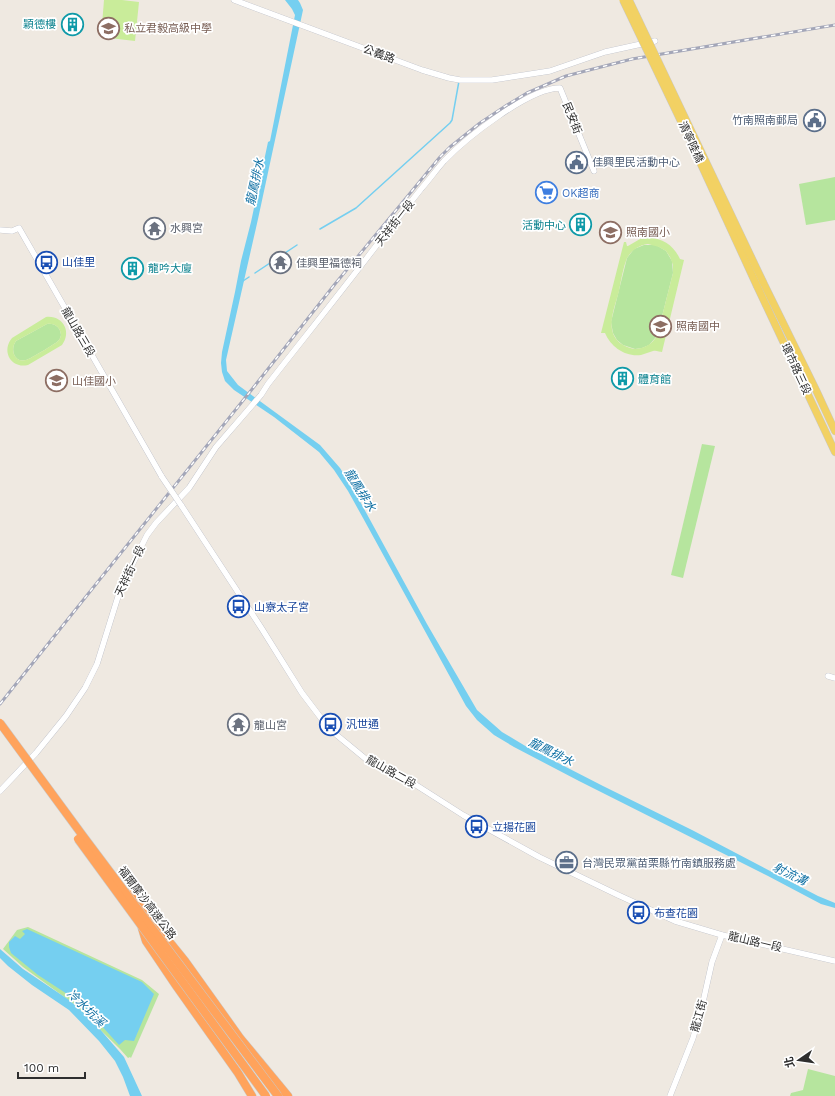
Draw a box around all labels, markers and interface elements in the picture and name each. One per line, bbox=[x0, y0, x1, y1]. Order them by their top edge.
building icon: 穎德樓 bbox=[59, 11, 85, 37]
school or university icon: 私立君毅高級中學 bbox=[96, 15, 122, 41]
place label: 穎德樓 bbox=[23, 18, 56, 31]
place label: 私立君毅高級中學 bbox=[124, 22, 212, 35]
street label: 公義路 bbox=[361, 42, 397, 66]
street label: 民安街 bbox=[560, 100, 584, 136]
public building icon: 竹南照南郵局 bbox=[801, 107, 827, 133]
place label: 竹南照南郵局 bbox=[732, 114, 798, 127]
street label: 清寧陸橋 bbox=[676, 119, 706, 165]
public building icon: 佳興里民活動中心 bbox=[564, 149, 590, 175]
water label: 龍鳳排水 bbox=[243, 156, 267, 207]
place label: 佳興里民活動中心 bbox=[592, 156, 680, 169]
supermarket icon: OK超商 bbox=[534, 180, 560, 206]
place label: OK超商 bbox=[562, 187, 599, 200]
street label: 天祥街一段 bbox=[373, 197, 417, 249]
building icon: 活動中心 bbox=[568, 212, 594, 238]
temple icon: 水興宮 bbox=[141, 215, 167, 241]
place label: 活動中心 bbox=[522, 219, 566, 232]
school or university icon: 照南國小 bbox=[597, 219, 623, 245]
place label: 水興宮 bbox=[170, 222, 203, 235]
place label: 照南國小 bbox=[626, 226, 670, 239]
bus stop icon: 山佳里 bbox=[33, 249, 59, 275]
temple icon: 佳興里福德祠 bbox=[267, 250, 293, 276]
building icon: 龍吟大廈 bbox=[120, 255, 146, 281]
place label: 山佳里 bbox=[62, 256, 95, 269]
place label: 佳興里福德祠 bbox=[296, 257, 362, 270]
place label: 龍吟大廈 bbox=[148, 262, 192, 275]
street label: 龍山路三段 bbox=[59, 305, 97, 359]
school or university icon: 照南國中 bbox=[647, 313, 673, 339]
place label: 照南國中 bbox=[676, 320, 720, 333]
street label: 環市路三段 bbox=[778, 341, 814, 397]
building icon: 體育館 bbox=[609, 366, 635, 392]
school or university icon: 山佳國小 bbox=[43, 368, 69, 394]
place label: 體育館 bbox=[638, 373, 671, 386]
place label: 山佳國小 bbox=[72, 375, 116, 388]
water label: 龍鳳排水 bbox=[341, 466, 379, 515]
street label: 天祥街一段 bbox=[112, 543, 148, 599]
bus stop icon: 山寮太子宮 bbox=[226, 594, 252, 620]
place label: 山寮太子宮 bbox=[254, 601, 309, 614]
bus stop icon: 汎世通 bbox=[318, 711, 344, 737]
temple icon: 龍山宮 bbox=[225, 712, 251, 738]
place label: 汎世通 bbox=[346, 718, 379, 731]
place label: 龍山宮 bbox=[254, 719, 287, 732]
water label: 龍鳳排水 bbox=[526, 735, 576, 770]
street label: 龍山路二段 bbox=[364, 753, 418, 791]
bus stop icon: 立揚花園 bbox=[463, 814, 489, 840]
place label: 立揚花園 bbox=[492, 821, 536, 834]
office icon: 台灣民眾黨苗栗縣竹南鎮服務處 bbox=[553, 850, 579, 876]
place label: 台灣民眾黨苗栗縣竹南鎮服務處 bbox=[582, 857, 736, 870]
water label: 射流溝 bbox=[771, 860, 811, 889]
street label: 福爾摩沙高速公路 bbox=[115, 864, 179, 942]
bus stop icon: 布查花園 bbox=[625, 900, 651, 926]
place label: 布查花園 bbox=[654, 907, 698, 920]
street label: 龍山路一段 bbox=[727, 929, 783, 955]
water label: 冷水坑溪 bbox=[64, 986, 110, 1031]
street label: 龍江街 bbox=[688, 998, 710, 1034]
north arrow bbox=[779, 1040, 819, 1080]
scale bar bbox=[18, 1054, 85, 1080]
text: 北 bbox=[782, 1055, 797, 1069]
text: 100 m bbox=[24, 1061, 59, 1075]

